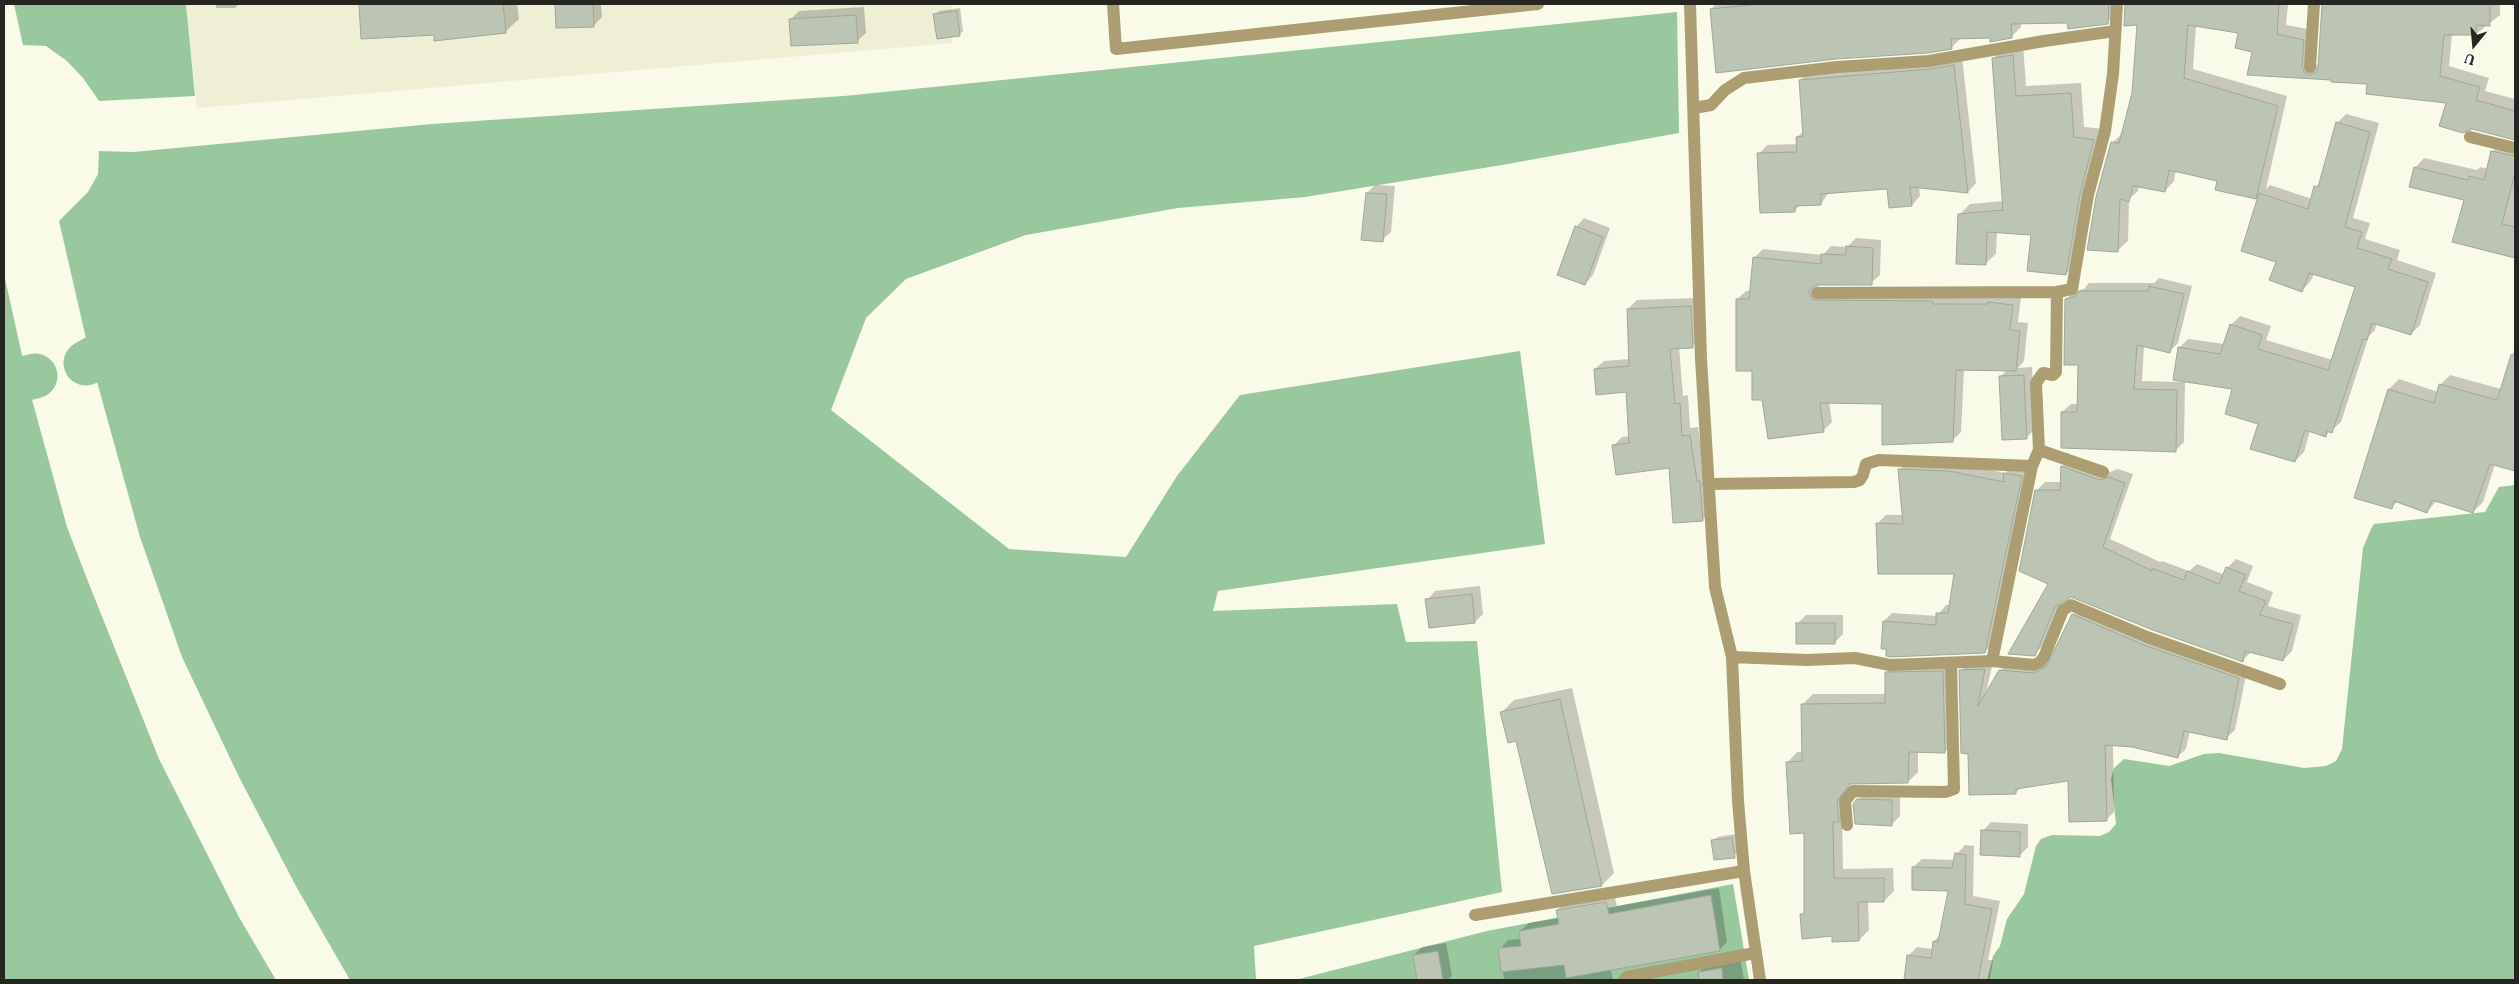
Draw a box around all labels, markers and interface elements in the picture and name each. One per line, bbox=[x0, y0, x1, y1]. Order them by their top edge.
north arrow bbox=[2449, 20, 2499, 70]
text: U bbox=[2462, 49, 2477, 70]

